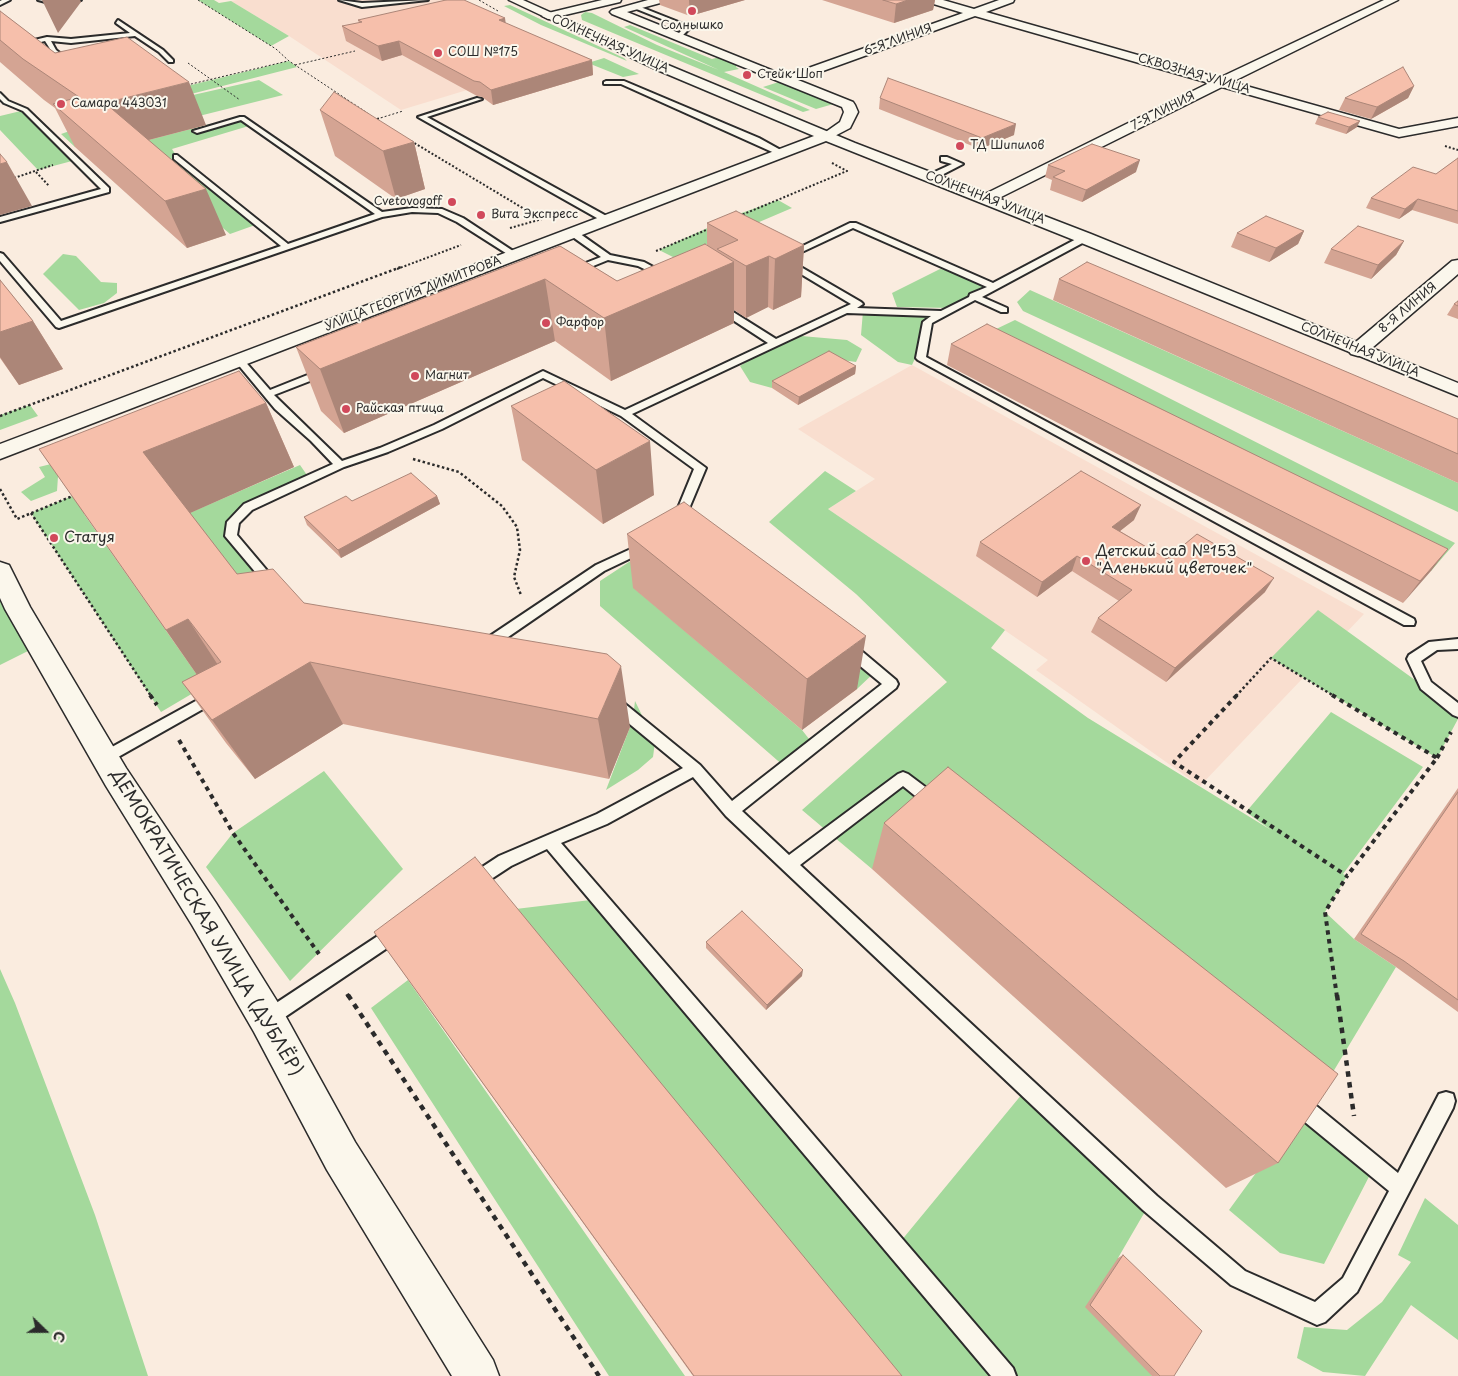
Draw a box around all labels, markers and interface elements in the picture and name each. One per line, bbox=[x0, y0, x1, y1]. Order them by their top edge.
marker: Солнышко bbox=[686, 5, 698, 17]
street label: СОЛНЕЧНАЯ УЛИЦА bbox=[549, 12, 671, 76]
place label: Солнышко bbox=[661, 19, 723, 33]
street label: 6-Я ЛИНИЯ bbox=[862, 21, 934, 59]
place label: СОШ №175 bbox=[448, 46, 518, 60]
marker: СОШ №175 bbox=[432, 47, 444, 59]
street label: СКВОЗНАЯ УЛИЦА bbox=[1136, 51, 1252, 97]
place label: Стейк Шоп bbox=[757, 68, 823, 82]
marker: Стейк Шоп bbox=[741, 69, 753, 81]
street label: 7-Я ЛИНИЯ bbox=[1129, 89, 1197, 133]
place label: Самара 443031 bbox=[71, 97, 167, 111]
marker: Самара 443031 bbox=[55, 98, 67, 110]
place label: ТД Шипилов bbox=[970, 139, 1044, 153]
marker: ТД Шипилов bbox=[954, 140, 966, 152]
street label: СОЛНЕЧНАЯ УЛИЦА bbox=[923, 169, 1047, 227]
place label: Cvetovogoff bbox=[374, 195, 442, 209]
marker: Cvetovogoff bbox=[446, 196, 458, 208]
place label: Вита Экспресс bbox=[491, 208, 578, 222]
marker: Вита Экспресс bbox=[475, 209, 487, 221]
street label: УЛИЦА ГЕОРГИЯ ДИМИТРОВА bbox=[323, 254, 503, 334]
street label: 8-Я ЛИНИЯ bbox=[1376, 280, 1440, 336]
place label: Фарфор bbox=[556, 316, 604, 330]
marker: Фарфор bbox=[540, 317, 552, 329]
street label: СОЛНЕЧНАЯ УЛИЦА bbox=[1298, 320, 1422, 380]
place label: Магнит bbox=[425, 369, 469, 383]
marker: Магнит bbox=[409, 370, 421, 382]
place label: Райская птица bbox=[356, 402, 444, 416]
marker: Райская птица bbox=[340, 403, 352, 415]
place label: Статуя bbox=[64, 529, 115, 547]
marker: Статуя bbox=[48, 532, 60, 544]
place label: Детский сад №153 "Аленький цветочек" bbox=[1096, 543, 1252, 578]
marker: Детский сад №153 "Аленький цветочек" bbox=[1080, 555, 1092, 567]
street label: ДЕМОКРАТИЧЕСКАЯ УЛИЦА (ДУБЛЁР) bbox=[106, 766, 306, 1080]
north arrow bbox=[20, 1306, 70, 1356]
text: С bbox=[48, 1328, 71, 1346]

